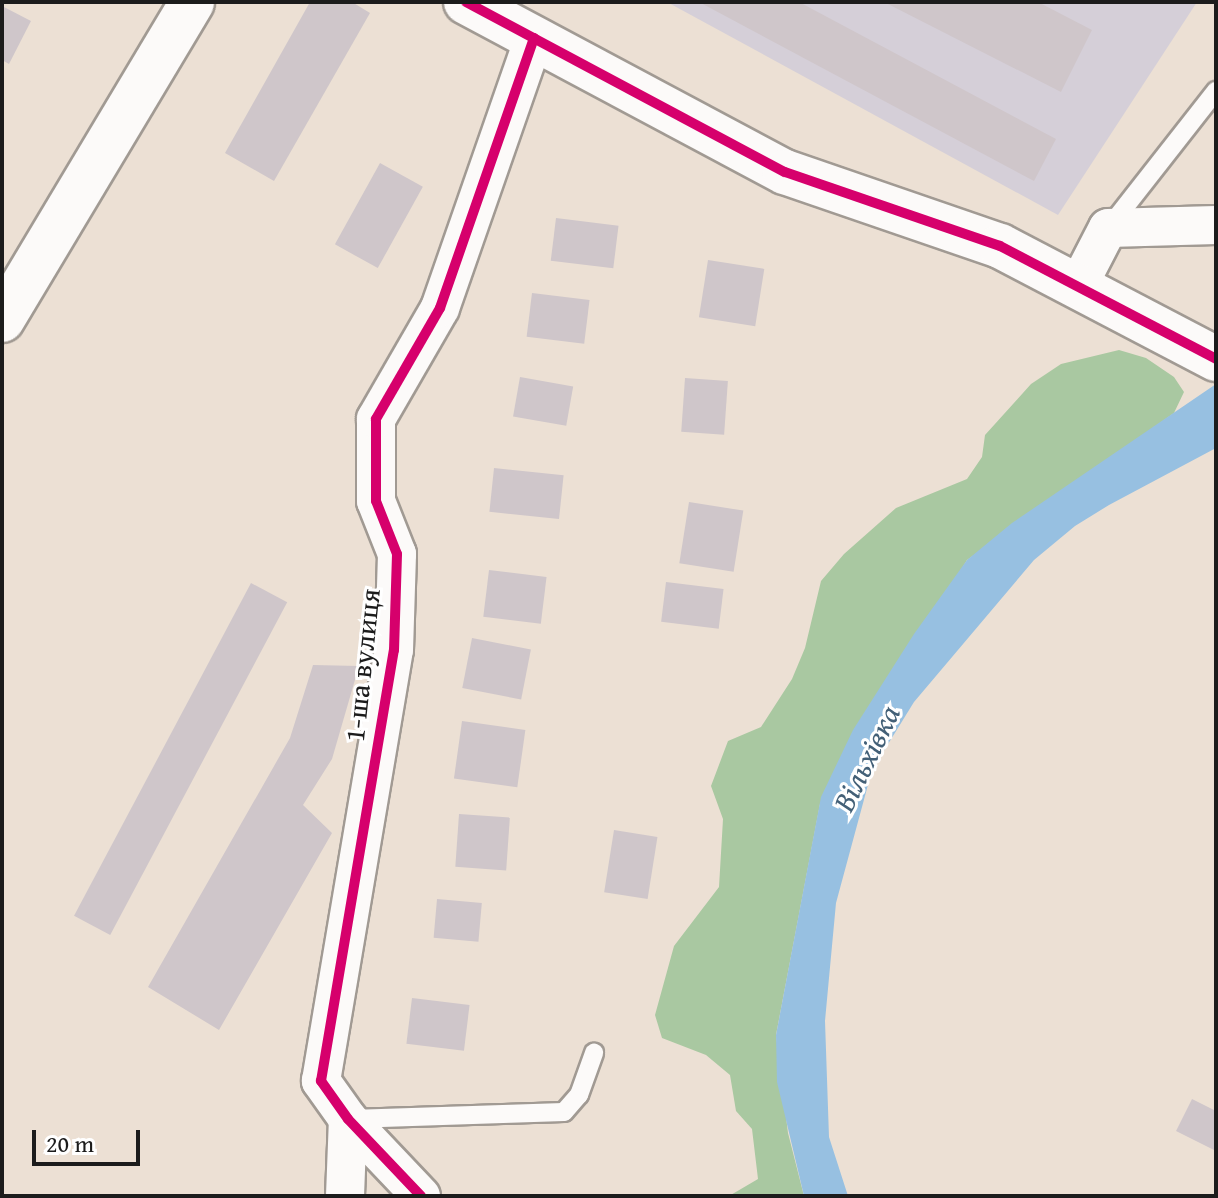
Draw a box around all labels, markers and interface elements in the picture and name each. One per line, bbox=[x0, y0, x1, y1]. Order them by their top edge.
street label: 1-ша вулиця bbox=[337, 587, 387, 743]
water label: Вільхівка bbox=[825, 699, 907, 817]
scale bar bbox=[36, 1114, 144, 1164]
text: 20 m bbox=[46, 1126, 94, 1161]

